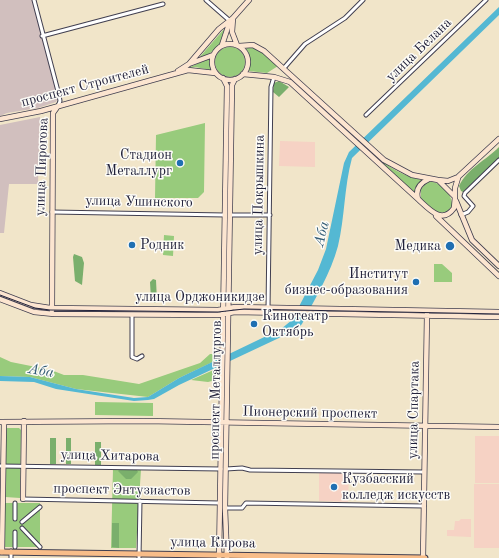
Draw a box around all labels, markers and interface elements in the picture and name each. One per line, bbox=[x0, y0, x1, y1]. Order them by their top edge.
street label: улица Белана bbox=[383, 15, 455, 85]
street label: проспект Строителей bbox=[19, 61, 151, 111]
street label: улица Пирогова bbox=[32, 118, 52, 216]
street label: улица Покрышкина bbox=[250, 135, 268, 255]
place label: Стадион Металлург bbox=[105, 147, 172, 180]
marker: Стадион Металлург bbox=[175, 158, 185, 168]
street label: улица Ушинского bbox=[85, 193, 193, 211]
water label: Аба bbox=[310, 219, 334, 249]
place label: Родник bbox=[140, 237, 184, 253]
place label: Медика bbox=[394, 238, 441, 254]
marker: Родник bbox=[127, 240, 137, 250]
marker: Медика bbox=[444, 240, 456, 252]
place label: Институт бизнес-образования bbox=[285, 266, 408, 298]
marker: Институт бизнес-образования bbox=[411, 277, 421, 287]
street label: улица Орджоникидзе bbox=[135, 289, 265, 305]
place label: Кинотеатр Октябрь bbox=[262, 308, 328, 340]
marker: Кинотеатр Октябрь bbox=[249, 319, 259, 329]
street label: проспект Металлургов bbox=[206, 320, 226, 460]
water label: Аба bbox=[27, 360, 55, 382]
street label: улица Спартака bbox=[405, 361, 423, 459]
street label: Пионерский проспект bbox=[243, 403, 377, 423]
street label: улица Хитарова bbox=[60, 447, 160, 465]
place label: Кузбасский колледж искусств bbox=[342, 471, 450, 504]
street label: проспект Энтузиастов bbox=[53, 480, 191, 500]
marker: Кузбасский колледж искусств bbox=[329, 482, 339, 492]
street label: улица Кирова bbox=[170, 534, 256, 552]

